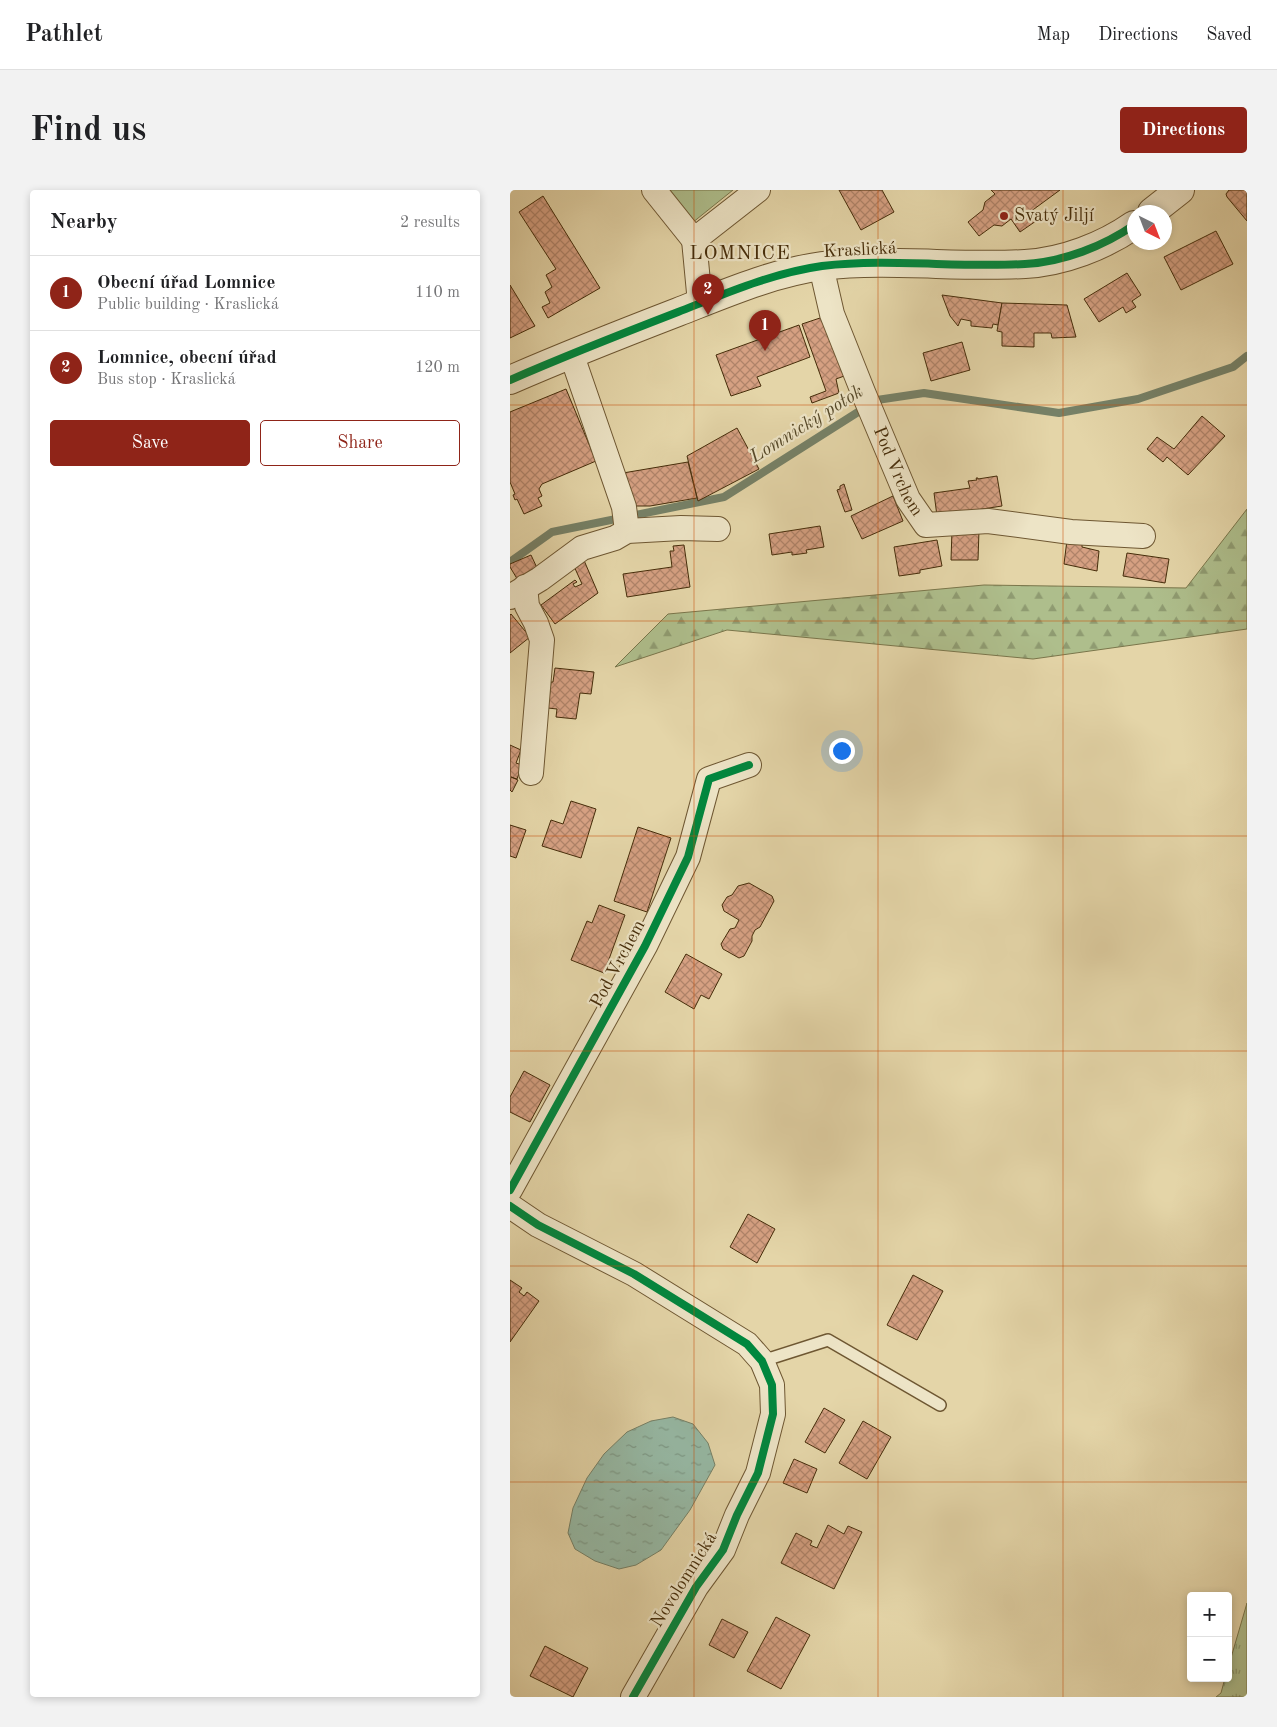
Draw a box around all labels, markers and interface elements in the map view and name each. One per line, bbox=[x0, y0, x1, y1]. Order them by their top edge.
text: Pathlet bbox=[25, 23, 103, 47]
text: Map bbox=[1037, 26, 1070, 44]
text: Directions bbox=[1098, 26, 1178, 44]
text: Saved bbox=[1206, 26, 1252, 44]
button: Directions bbox=[1120, 107, 1247, 153]
text: Find us bbox=[30, 113, 146, 148]
north arrow bbox=[1127, 205, 1172, 250]
place label: Svatý Jiljí bbox=[1014, 207, 1094, 225]
marker: Svatý Jiljí bbox=[998, 210, 1010, 222]
text: Nearby bbox=[50, 212, 118, 233]
text: 2 results bbox=[400, 215, 460, 231]
street label: Kraslická bbox=[823, 239, 897, 261]
district label: LOMNICE bbox=[689, 244, 791, 264]
text: Obecní úřad Lomnice bbox=[97, 274, 275, 293]
pin: 2 bbox=[692, 274, 724, 315]
text: 1 bbox=[61, 285, 71, 301]
text: 110 m bbox=[415, 285, 460, 301]
text: Public building · Kraslická bbox=[97, 297, 279, 313]
pin: 1 bbox=[749, 310, 781, 351]
text: Lomnice, obecní úřad bbox=[97, 349, 277, 368]
text: 2 bbox=[61, 360, 71, 376]
text: 120 m bbox=[415, 360, 460, 376]
text: Bus stop · Kraslická bbox=[97, 372, 236, 388]
water label: Lomnický potok bbox=[746, 383, 867, 468]
button: Save bbox=[50, 420, 250, 466]
button: Share bbox=[260, 420, 460, 466]
street label: Pod Vrchem bbox=[870, 424, 926, 520]
your location bbox=[829, 738, 855, 764]
street label: Pod Vrchem bbox=[587, 917, 649, 1011]
street label: Novolomnická bbox=[648, 1529, 720, 1631]
map controls bbox=[1187, 1592, 1232, 1682]
button: + bbox=[1187, 1592, 1232, 1637]
button: − bbox=[1187, 1637, 1232, 1682]

